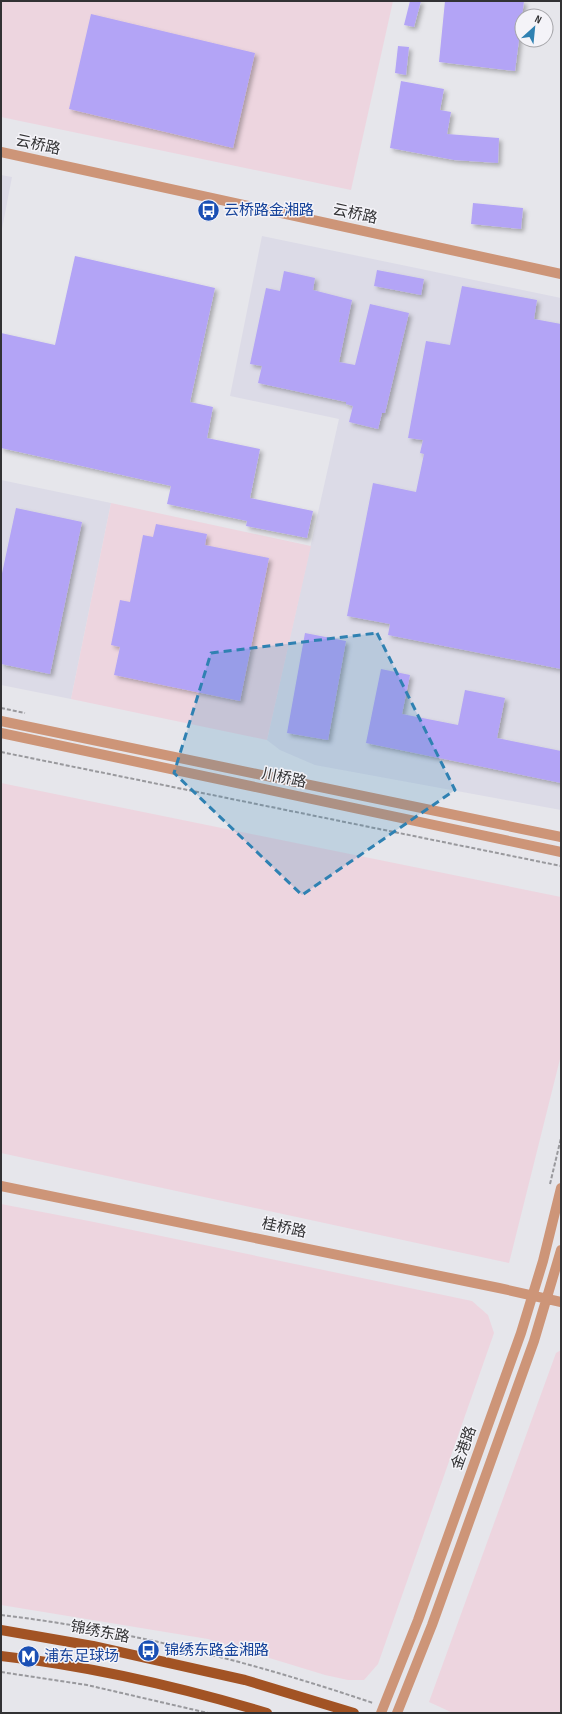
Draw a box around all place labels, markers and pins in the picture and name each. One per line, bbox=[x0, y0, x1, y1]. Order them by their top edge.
bus stop icon: 云桥路金湘路 bbox=[195, 197, 221, 223]
place label: 云桥路金湘路 bbox=[224, 201, 314, 220]
bus stop icon: 锦绣东路金湘路 bbox=[135, 1637, 161, 1663]
place label: 锦绣东路金湘路 bbox=[164, 1641, 269, 1660]
metro station icon: 浦东足球场 bbox=[16, 1643, 42, 1669]
place label: 浦东足球场 bbox=[44, 1647, 119, 1666]

